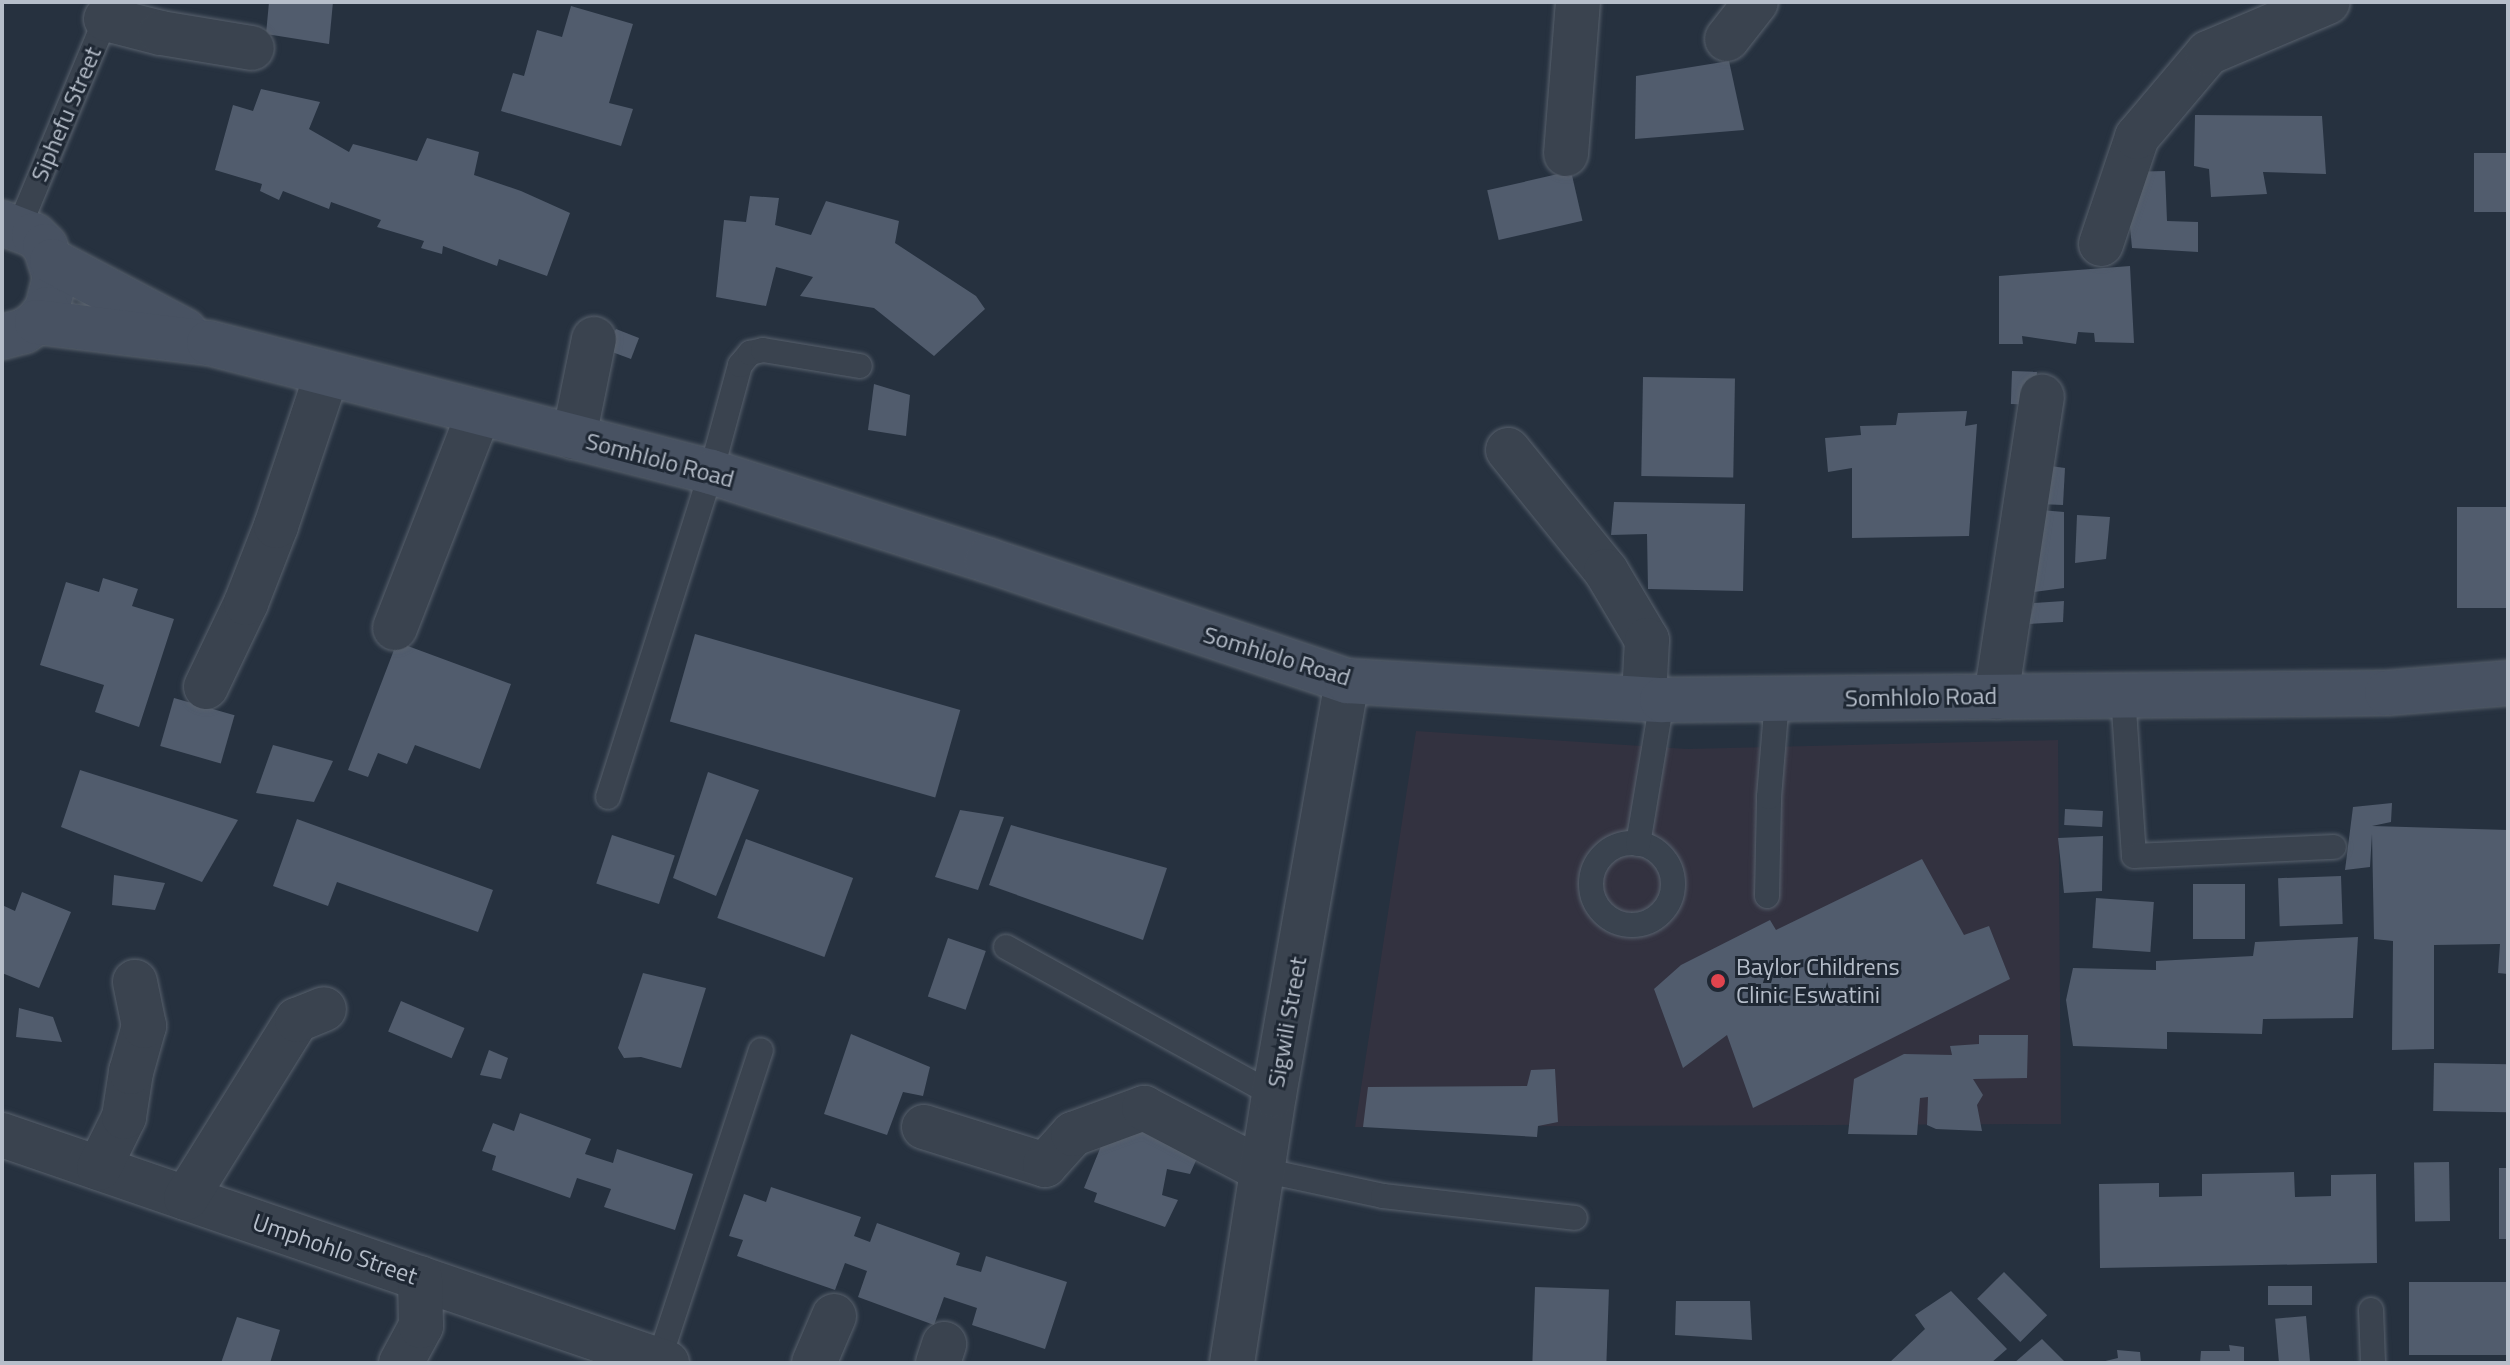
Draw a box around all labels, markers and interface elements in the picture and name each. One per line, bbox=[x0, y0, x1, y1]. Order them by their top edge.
street label: Siphefu Street bbox=[25, 42, 107, 186]
street label: Somhlolo Road bbox=[583, 426, 737, 494]
street label: Somhlolo Road bbox=[1200, 620, 1354, 692]
street label: Somhlolo Road bbox=[1845, 681, 1997, 713]
place label: Baylor Childrens Clinic Eswatini bbox=[1736, 953, 1900, 1009]
street label: Sigwili Street bbox=[1261, 954, 1313, 1090]
marker: Baylor Childrens Clinic Eswatini bbox=[1707, 970, 1729, 992]
street label: Umphohlo Street bbox=[249, 1207, 421, 1291]

